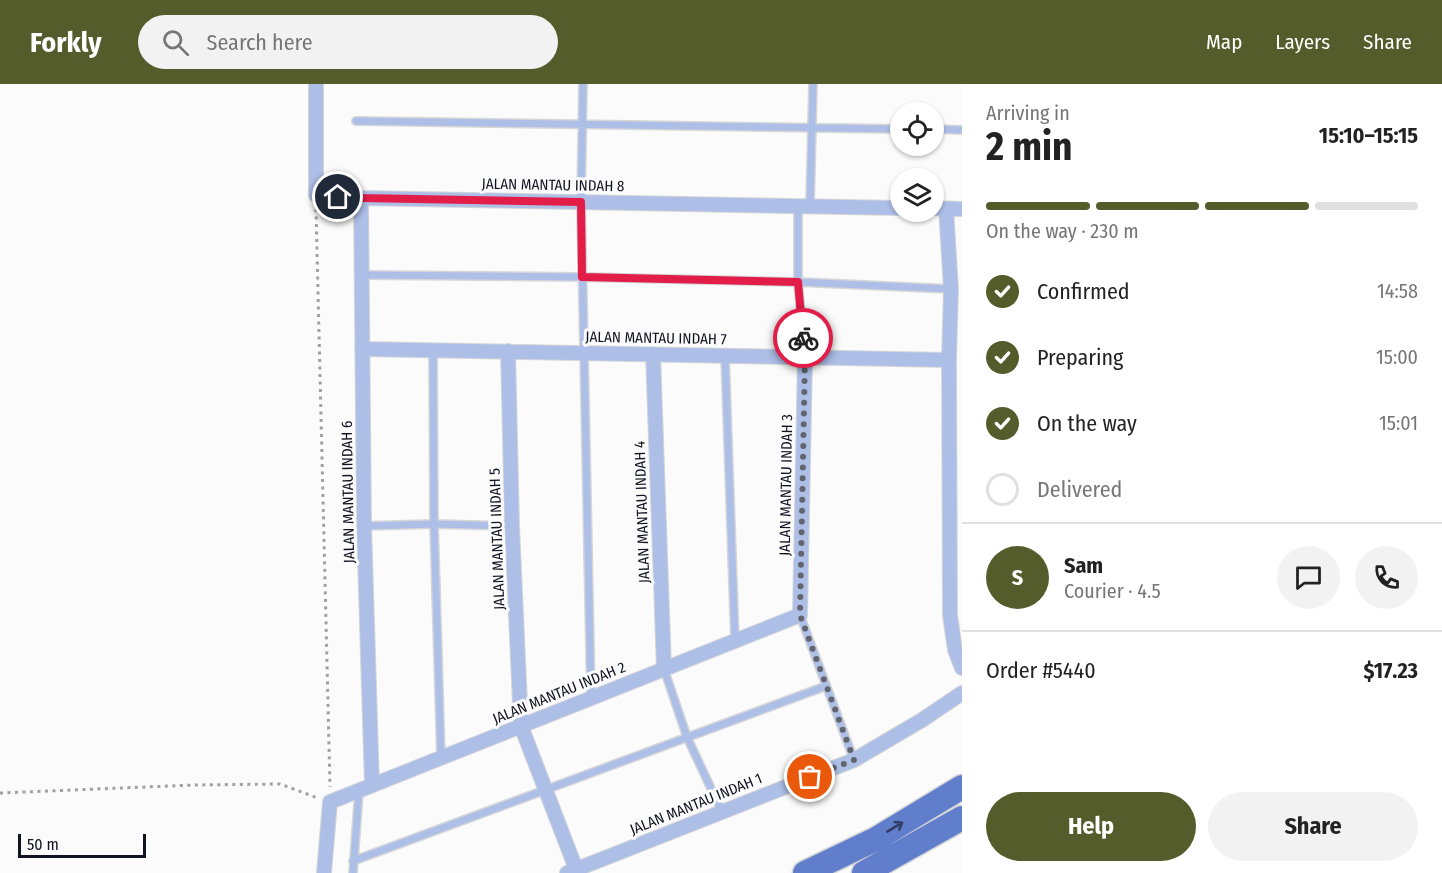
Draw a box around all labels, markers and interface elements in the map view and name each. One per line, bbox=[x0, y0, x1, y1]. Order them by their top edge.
search box bbox=[138, 15, 558, 69]
text: Forkly bbox=[30, 26, 102, 59]
icon: search bbox=[159, 26, 192, 59]
text: Search here bbox=[207, 29, 313, 56]
text: Map bbox=[1206, 29, 1242, 55]
text: Layers bbox=[1275, 29, 1330, 55]
text: Share bbox=[1363, 29, 1412, 55]
text: Arriving in bbox=[986, 101, 1070, 125]
map controls bbox=[890, 102, 944, 222]
button: locate bbox=[890, 102, 944, 156]
text: 15:10–15:15 bbox=[1319, 122, 1418, 149]
text: 2 min bbox=[986, 124, 1072, 170]
button: layers bbox=[890, 168, 944, 222]
pin bbox=[312, 171, 363, 222]
street label: JALAN MANTAU INDAH 8 bbox=[482, 175, 624, 195]
icon: home bbox=[321, 180, 354, 213]
text: On the way · 230 m bbox=[986, 219, 1139, 243]
icon: check bbox=[986, 275, 1019, 308]
text: Confirmed bbox=[1037, 278, 1130, 305]
text: 14:58 bbox=[1377, 279, 1418, 303]
courier bbox=[773, 308, 833, 368]
icon: bike bbox=[787, 322, 820, 355]
street label: JALAN MANTAU INDAH 7 bbox=[585, 328, 727, 348]
icon: check bbox=[986, 341, 1019, 374]
text: Preparing bbox=[1037, 344, 1123, 371]
text: 15:00 bbox=[1376, 345, 1418, 369]
icon: check bbox=[986, 407, 1019, 440]
text: On the way bbox=[1037, 410, 1137, 437]
text: 15:01 bbox=[1379, 411, 1418, 435]
street label: JALAN MANTAU INDAH 3 bbox=[776, 414, 796, 556]
street label: JALAN MANTAU INDAH 6 bbox=[338, 421, 358, 563]
street label: JALAN MANTAU INDAH 4 bbox=[631, 440, 653, 584]
street label: JALAN MANTAU INDAH 5 bbox=[486, 468, 508, 610]
text: Delivered bbox=[1037, 476, 1122, 503]
button: chat bbox=[1277, 546, 1340, 609]
button: phone bbox=[1355, 546, 1418, 609]
text: Sam bbox=[1064, 552, 1103, 579]
text: S bbox=[1012, 564, 1023, 591]
text: Courier · 4.5 bbox=[1064, 579, 1161, 603]
text: Order #5440 bbox=[986, 657, 1096, 684]
text: $17.23 bbox=[1364, 657, 1418, 684]
street label: JALAN MANTAU INDAH 2 bbox=[490, 658, 628, 728]
pin bbox=[784, 751, 835, 802]
icon: bag bbox=[793, 760, 826, 793]
street label: JALAN MANTAU INDAH 1 bbox=[627, 769, 765, 839]
button: Help bbox=[986, 792, 1196, 861]
button: Share bbox=[1208, 792, 1418, 861]
one-way arrow bbox=[886, 821, 903, 833]
scale bar bbox=[18, 831, 146, 858]
text: 50 m bbox=[27, 835, 59, 854]

